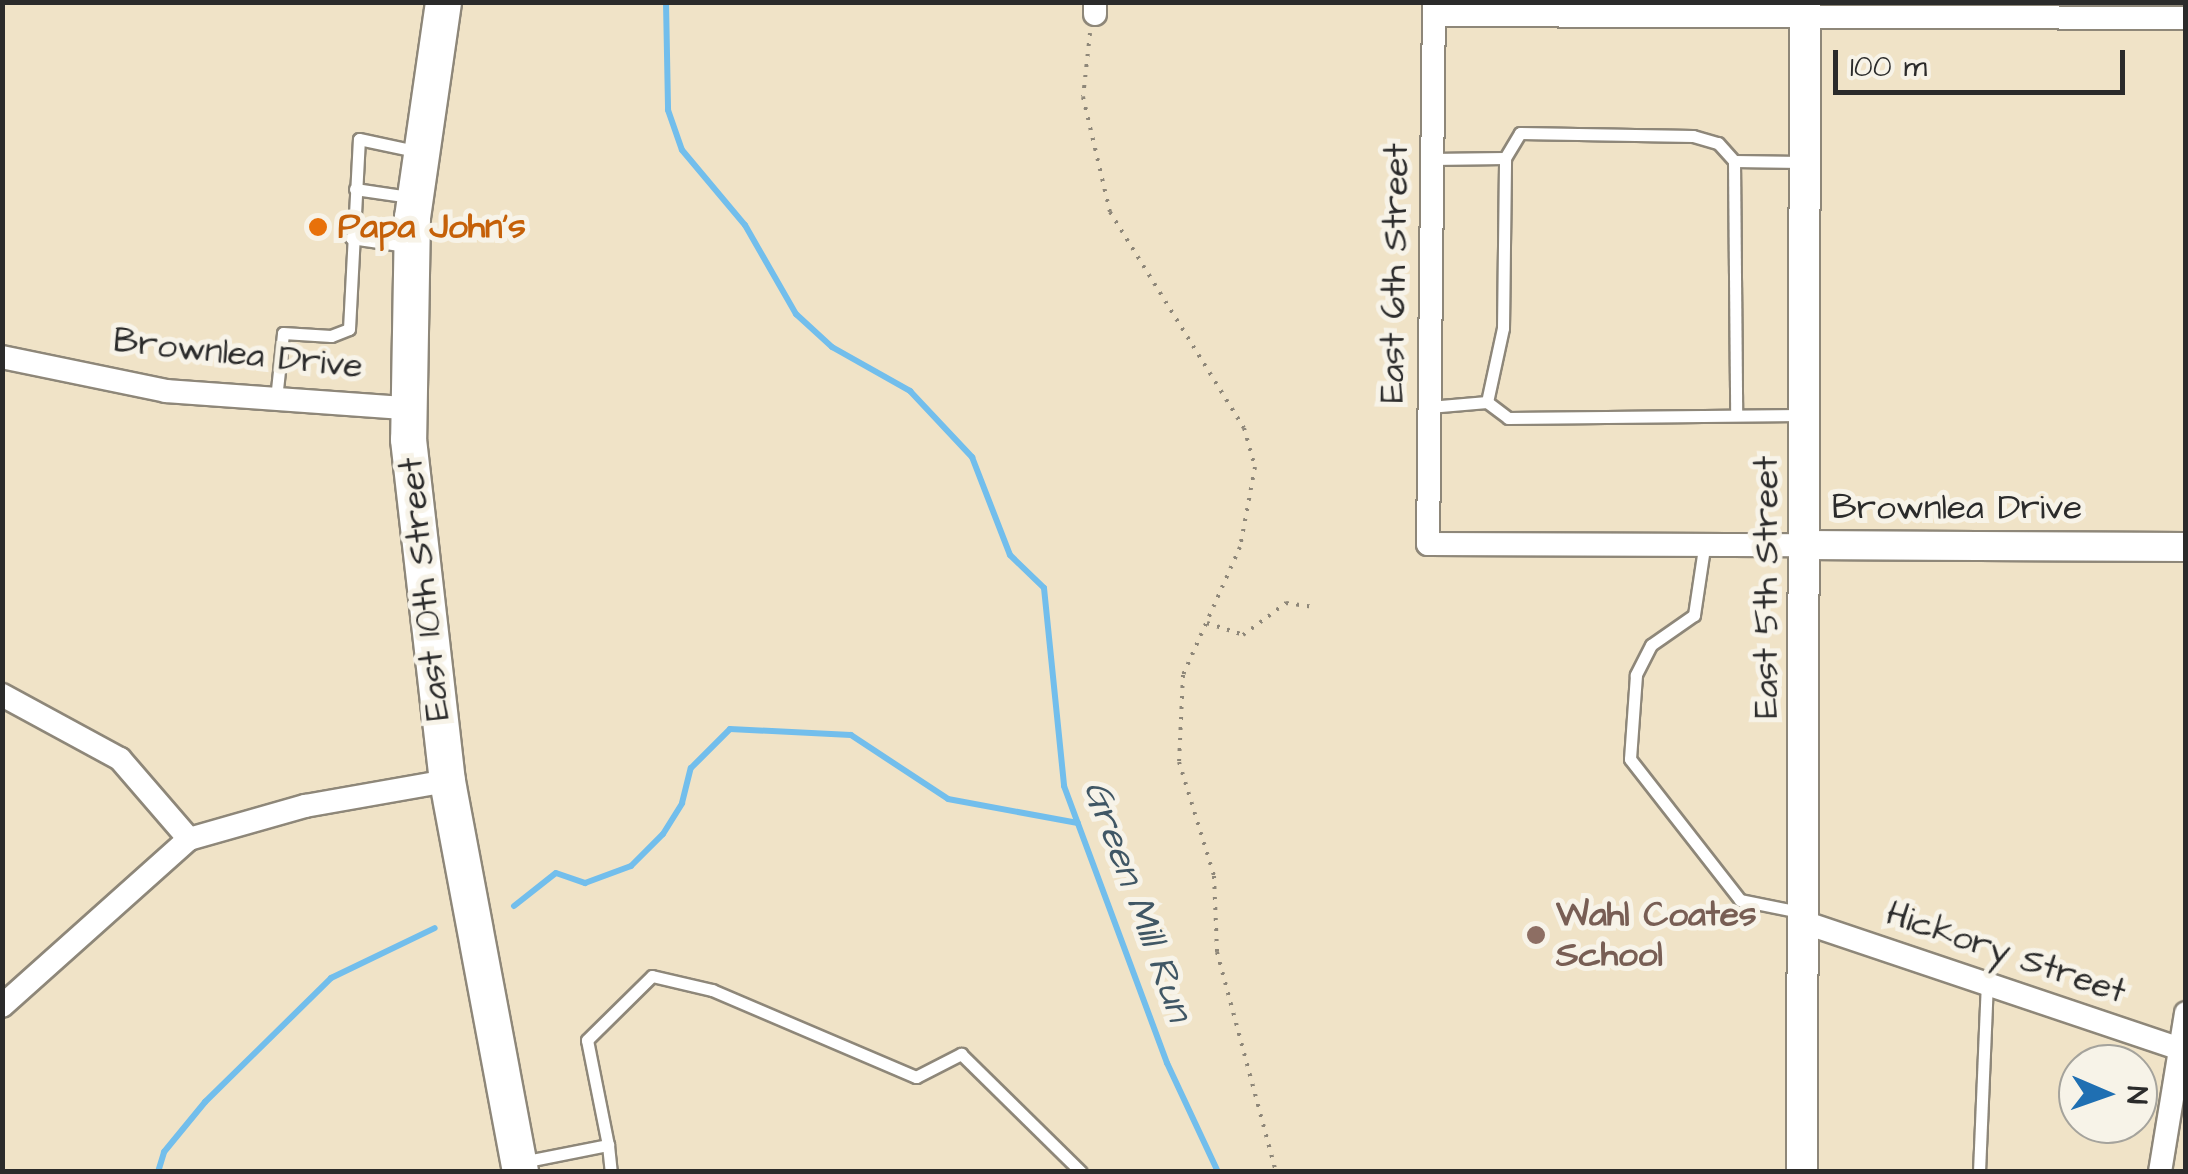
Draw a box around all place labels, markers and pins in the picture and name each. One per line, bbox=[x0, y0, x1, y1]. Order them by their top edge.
place label: Papa John's bbox=[338, 206, 526, 248]
marker: Papa John's bbox=[307, 216, 329, 238]
place label: Wahl Coates School bbox=[1556, 894, 1756, 976]
marker: Wahl Coates School bbox=[1525, 924, 1547, 946]

